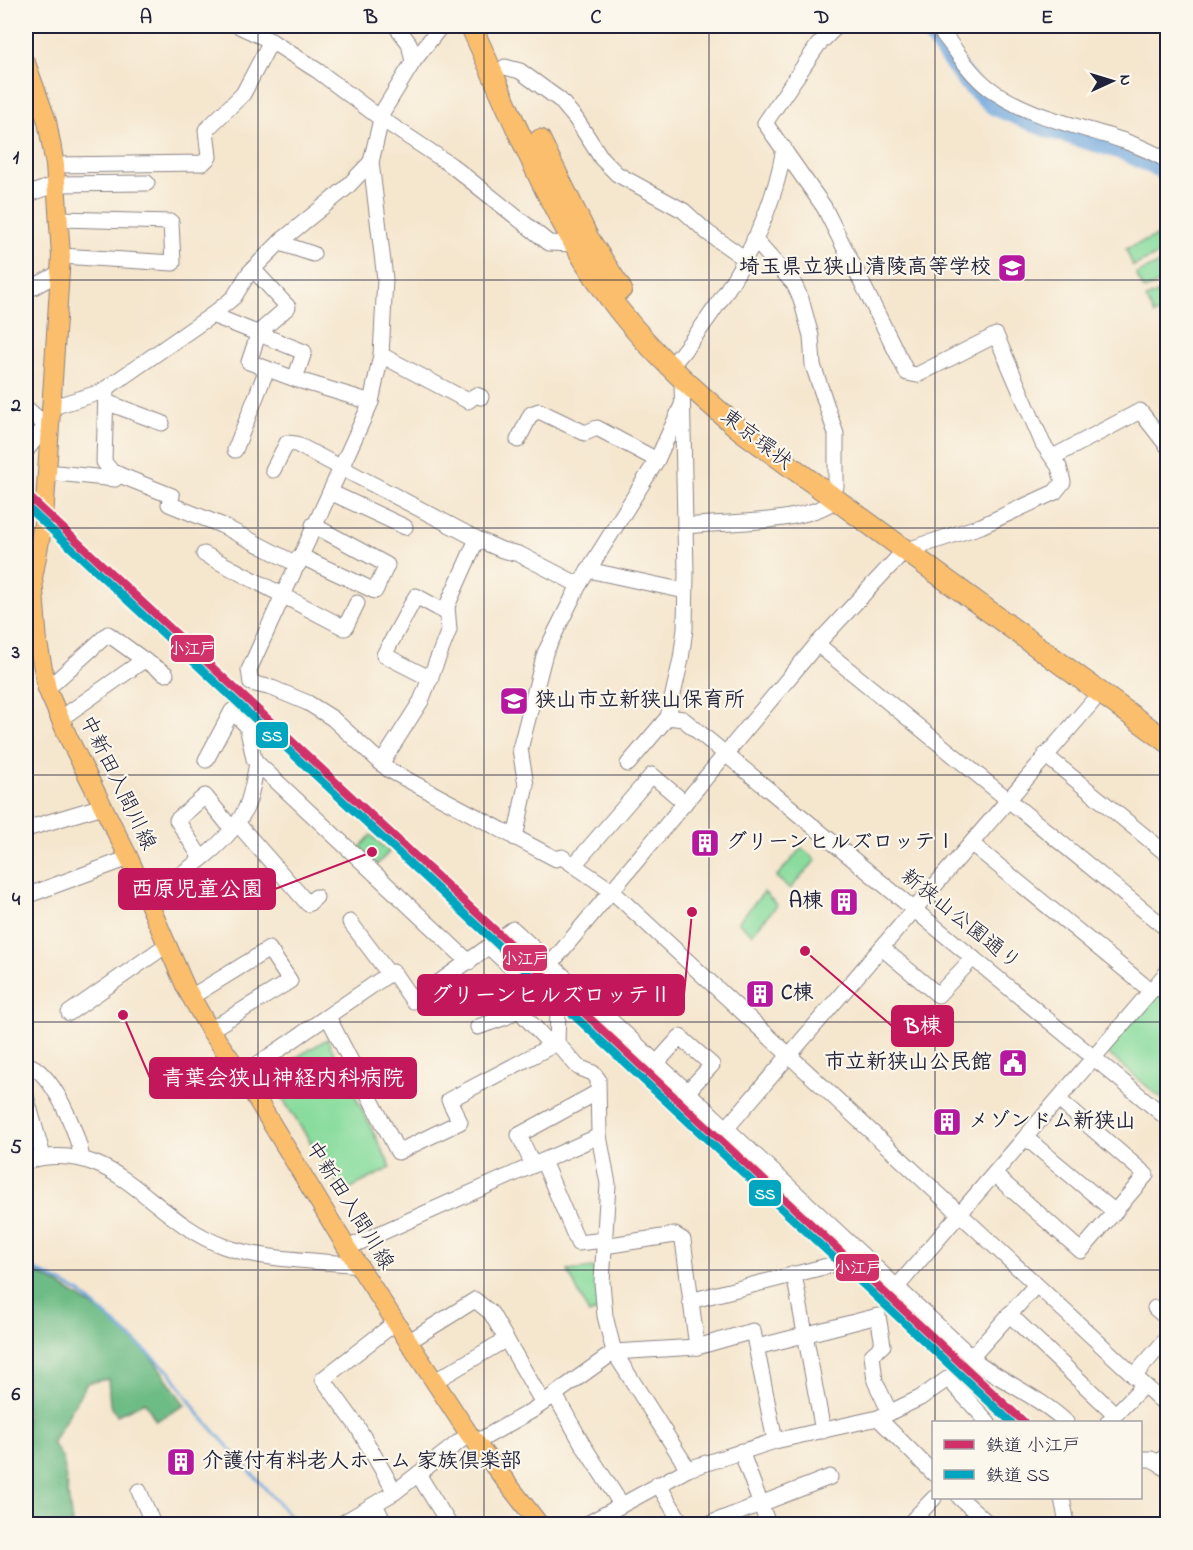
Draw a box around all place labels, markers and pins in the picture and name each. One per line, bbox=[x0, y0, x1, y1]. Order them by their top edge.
school or university icon: 埼玉県立狭山清陵高等学校 bbox=[996, 252, 1028, 284]
place label: 埼玉県立狭山清陵高等学校 bbox=[739, 253, 991, 283]
school or university icon: 狭山市立新狭山保育所 bbox=[498, 685, 530, 717]
place label: 狭山市立新狭山保育所 bbox=[535, 686, 745, 716]
building icon: グリーンヒルズロッテⅠ bbox=[689, 827, 721, 859]
place label: グリーンヒルズロッテⅠ bbox=[726, 828, 956, 858]
callout: 西原児童公園 bbox=[119, 869, 275, 909]
building icon: A棟 bbox=[828, 886, 860, 918]
place label: A棟 bbox=[789, 887, 823, 917]
callout: グリーンヒルズロッテⅡ bbox=[418, 975, 684, 1015]
building icon: C棟 bbox=[744, 978, 776, 1010]
place label: C棟 bbox=[781, 979, 814, 1009]
callout: B棟 bbox=[892, 1006, 953, 1046]
public building icon: 市立新狭山公民館 bbox=[997, 1047, 1029, 1079]
place label: 市立新狭山公民館 bbox=[824, 1048, 992, 1078]
callout: 青葉会狭山神経内科病院 bbox=[150, 1058, 416, 1098]
building icon: メゾンドム新狭山 bbox=[931, 1106, 963, 1138]
place label: メゾンドム新狭山 bbox=[968, 1107, 1136, 1137]
building icon: 介護付有料老人ホーム 家族倶楽部 bbox=[165, 1446, 197, 1478]
place label: 介護付有料老人ホーム 家族倶楽部 bbox=[202, 1447, 521, 1477]

